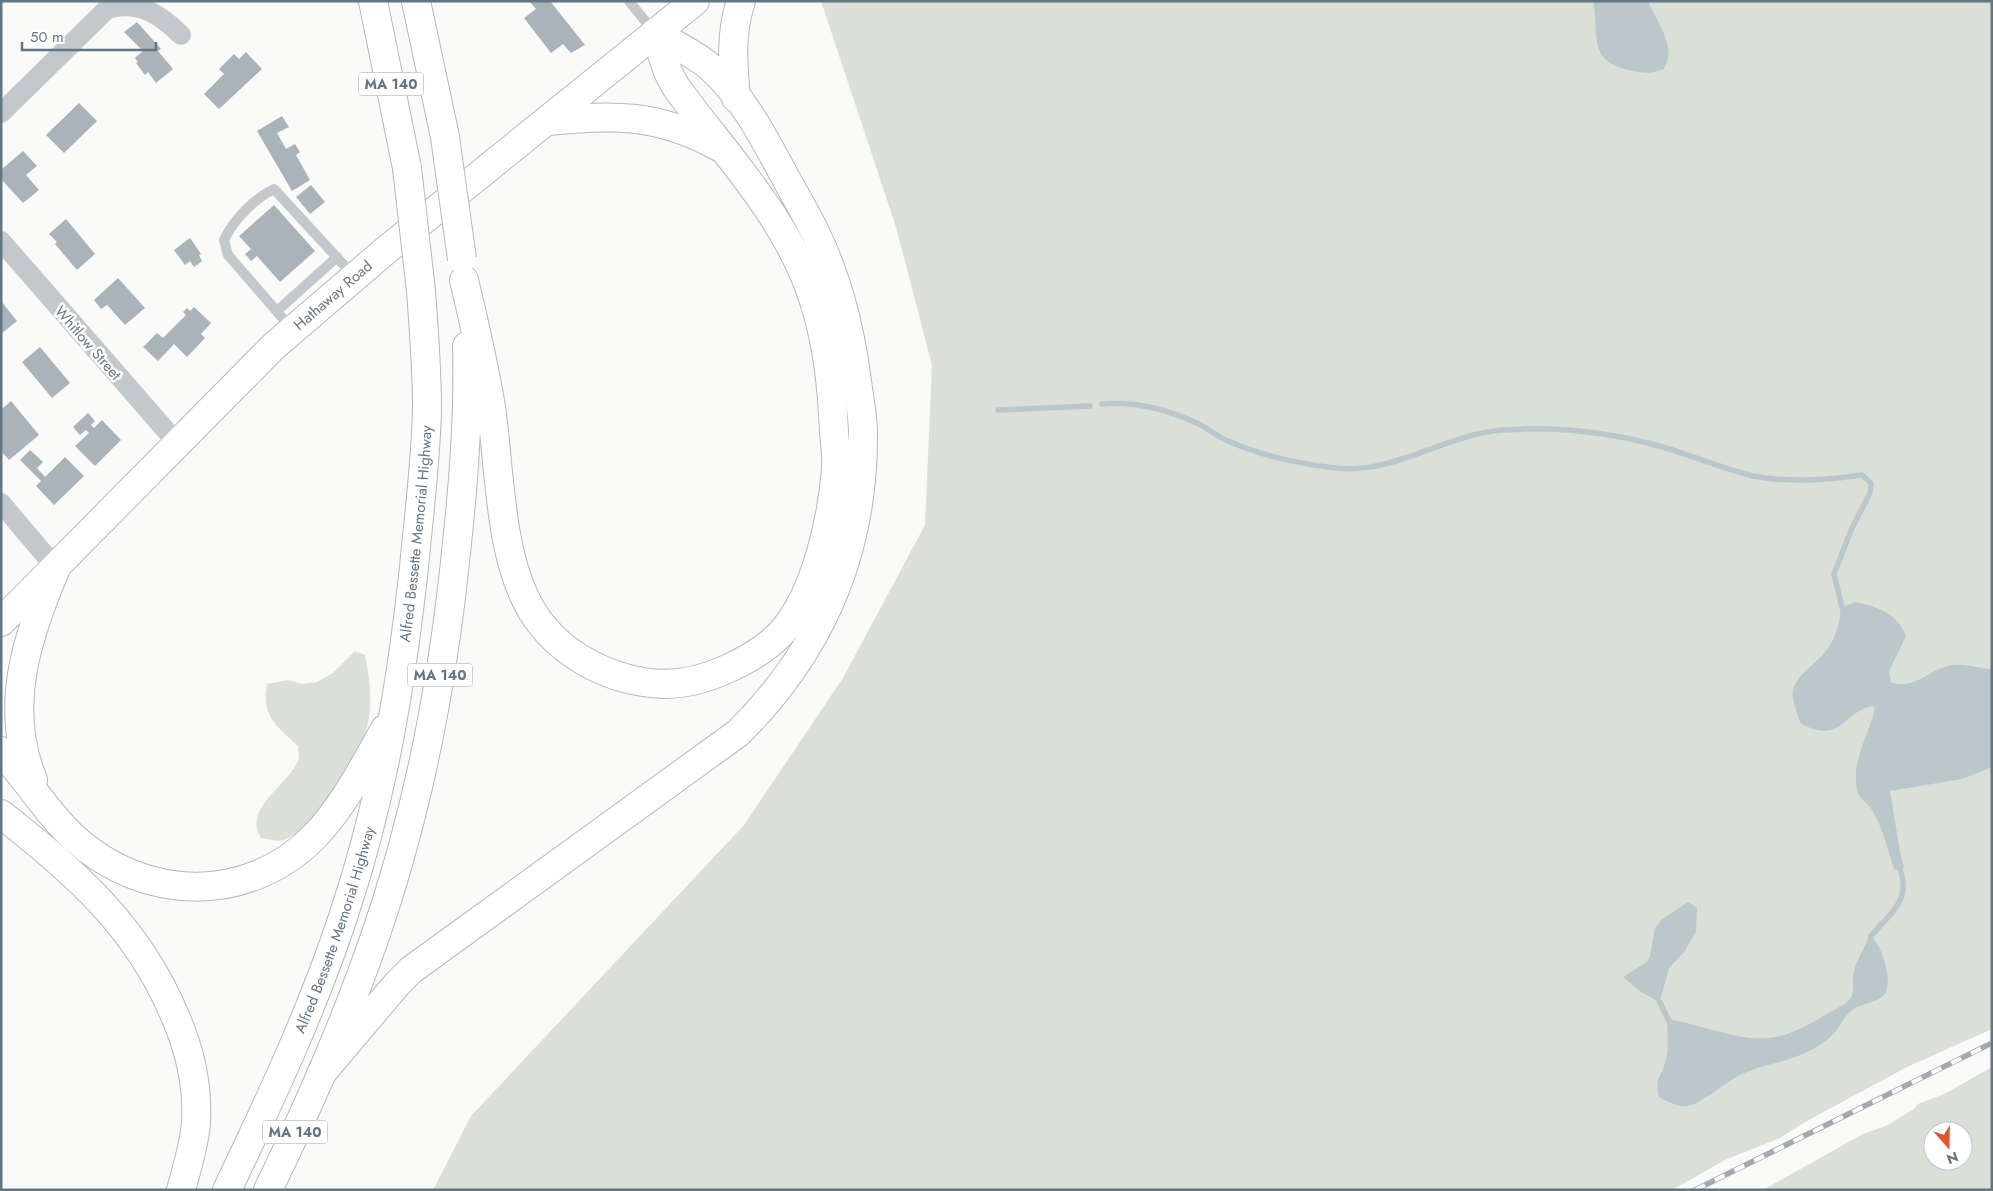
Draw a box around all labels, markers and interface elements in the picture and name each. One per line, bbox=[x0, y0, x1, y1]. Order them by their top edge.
scale bar bbox=[22, 20, 156, 52]
text: 50 m bbox=[30, 26, 64, 48]
road number: MA 140 bbox=[358, 72, 424, 96]
street label: Hathaway Road bbox=[289, 255, 377, 335]
street label: Whitlow Street bbox=[49, 301, 127, 385]
street label: Alfred Bessette Memorial Highway bbox=[394, 424, 437, 644]
road number: MA 140 bbox=[408, 664, 472, 686]
street label: Alfred Bessette Memorial Highway bbox=[289, 824, 380, 1037]
road number: MA 140 bbox=[262, 1120, 328, 1144]
north arrow bbox=[1923, 1121, 1973, 1171]
text: N bbox=[1944, 1147, 1961, 1170]

